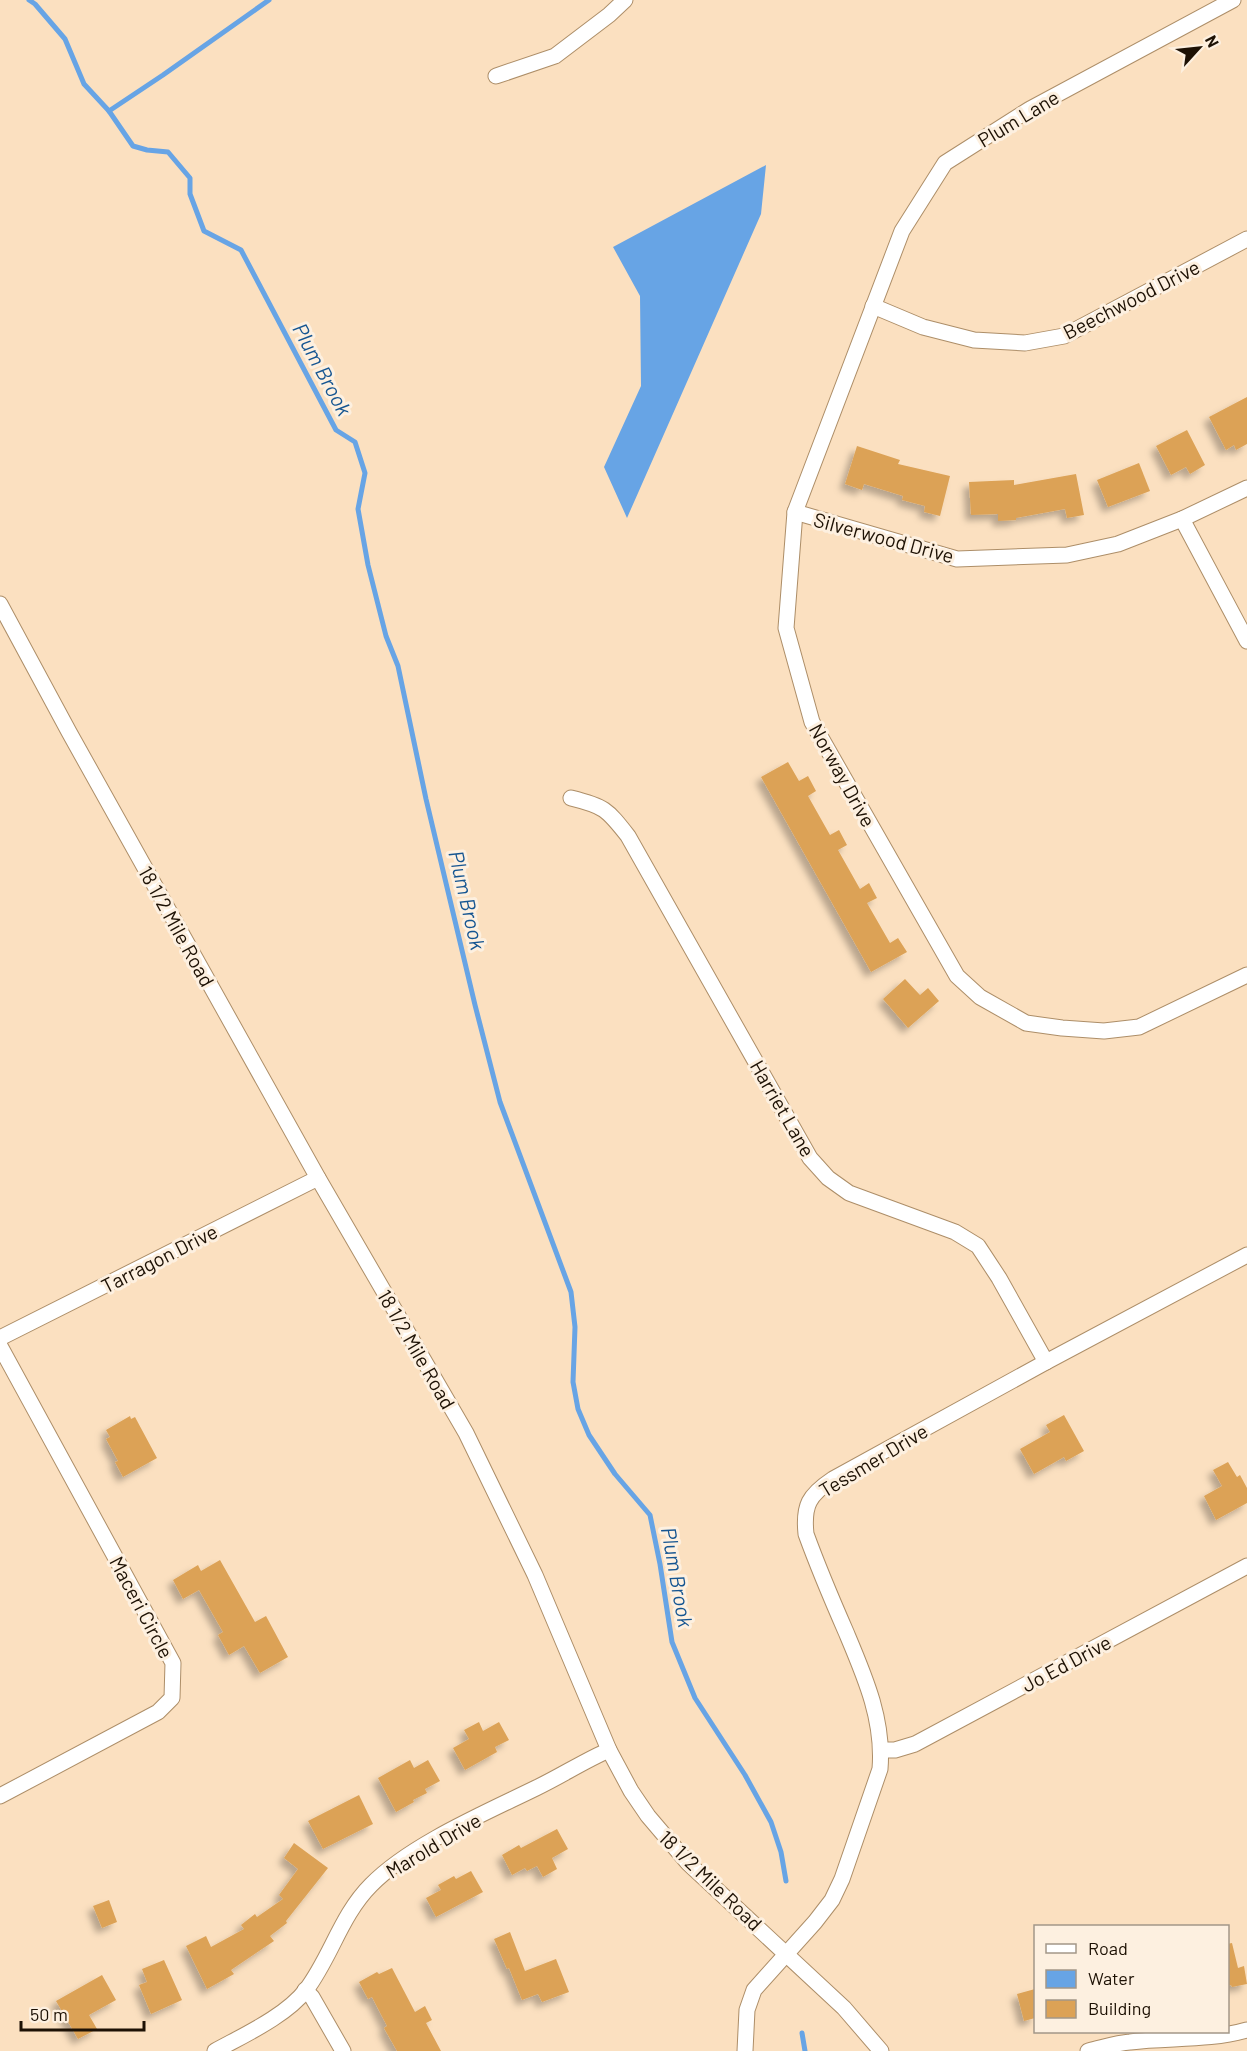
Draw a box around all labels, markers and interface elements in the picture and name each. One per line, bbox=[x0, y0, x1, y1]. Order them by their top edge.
north arrow bbox=[1169, 18, 1229, 78]
text: N bbox=[1202, 32, 1224, 50]
street label: Plum Lane bbox=[973, 84, 1063, 152]
street label: Beechwood Drive bbox=[1059, 254, 1203, 344]
water label: Plum Brook bbox=[288, 319, 358, 420]
street label: Silverwood Drive bbox=[811, 507, 957, 567]
street label: Norway Drive bbox=[805, 719, 881, 831]
water label: Plum Brook bbox=[444, 848, 492, 953]
street label: 18 1/2 Mile Road bbox=[134, 862, 220, 990]
street label: Harriet Lane bbox=[746, 1055, 820, 1161]
street label: Tarragon Drive bbox=[97, 1218, 221, 1298]
street label: 18 1/2 Mile Road bbox=[373, 1285, 461, 1413]
street label: Tessmer Drive bbox=[814, 1418, 932, 1502]
water label: Plum Brook bbox=[657, 1525, 699, 1630]
street label: Maceri Circle bbox=[105, 1552, 179, 1662]
street label: Jo Ed Drive bbox=[1017, 1629, 1115, 1697]
street label: Marold Drive bbox=[381, 1807, 485, 1883]
street label: 18 1/2 Mile Road bbox=[654, 1825, 768, 1935]
legend bbox=[1034, 1925, 1229, 2033]
text: Road bbox=[1088, 1937, 1128, 1959]
text: Water bbox=[1088, 1967, 1135, 1989]
scale bar bbox=[21, 1994, 144, 2032]
text: Building bbox=[1088, 1997, 1151, 2019]
text: 50 m bbox=[30, 2003, 68, 2025]

